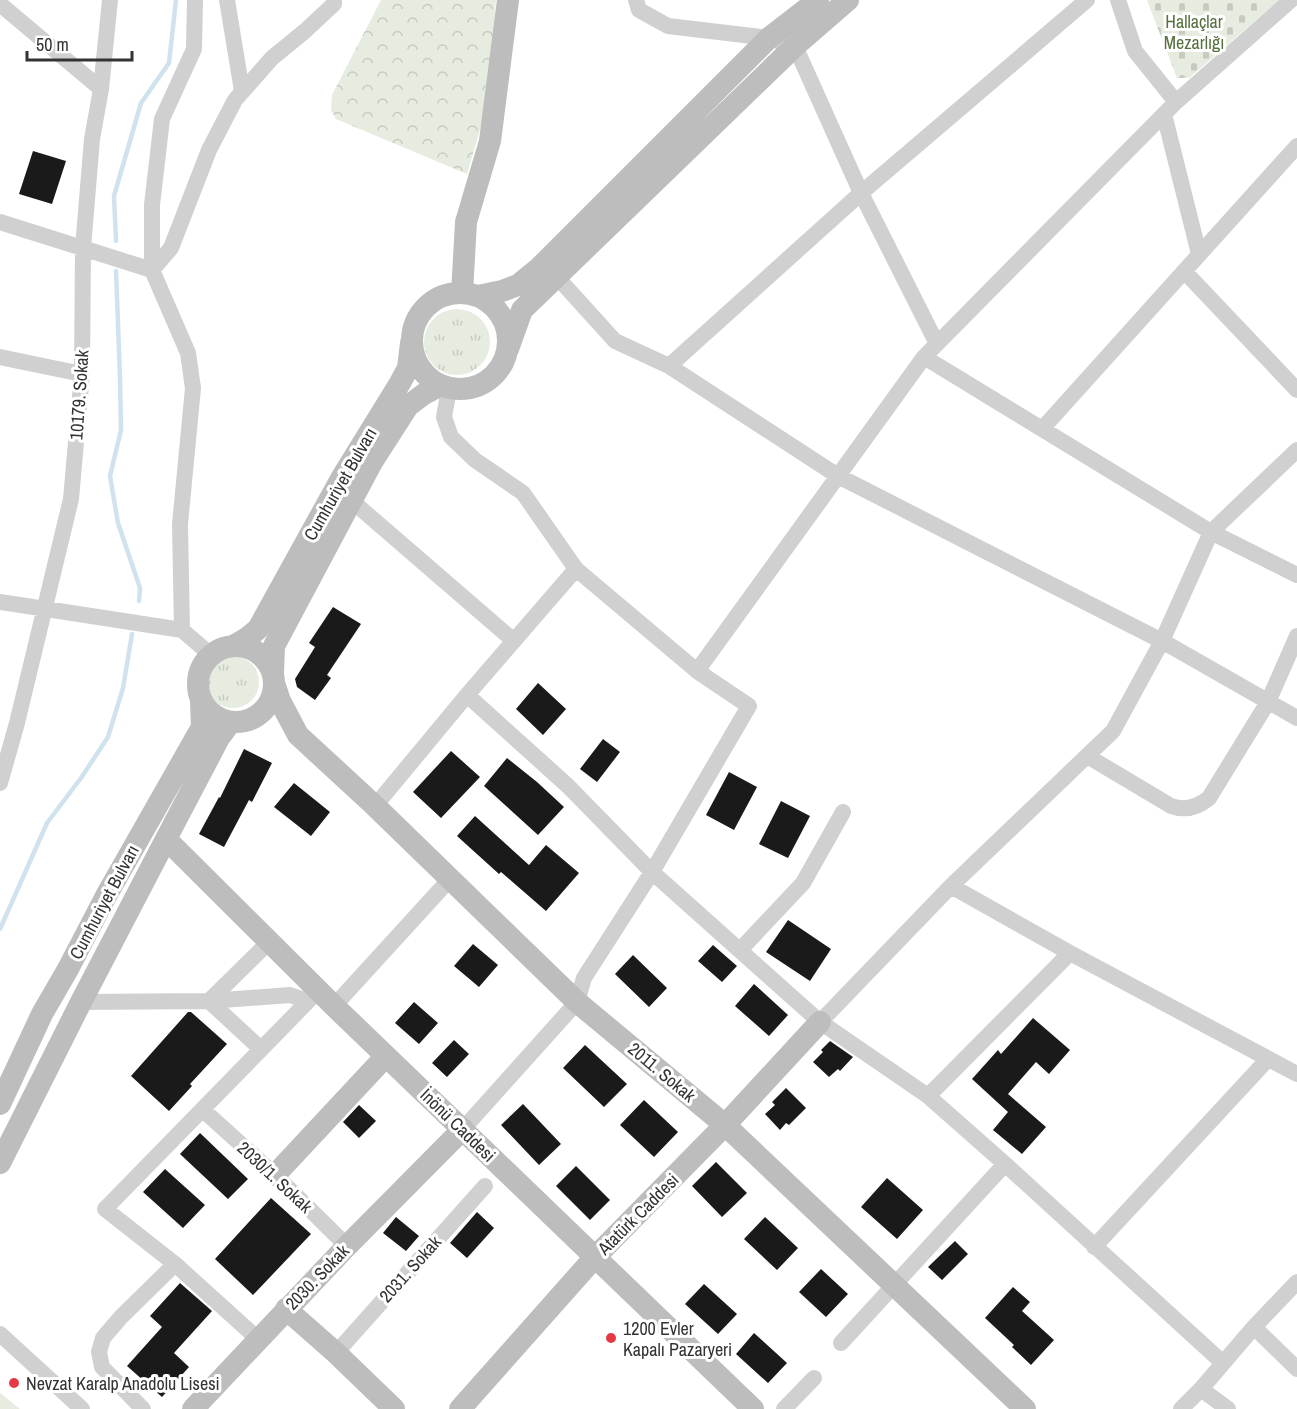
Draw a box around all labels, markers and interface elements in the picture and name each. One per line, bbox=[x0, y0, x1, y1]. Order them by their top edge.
park label: Hallaçlar Mezarlığı bbox=[1164, 9, 1224, 55]
scale bar bbox=[27, 24, 132, 62]
text: 50 m bbox=[36, 32, 69, 57]
street label: 10179. Sokak bbox=[63, 348, 95, 441]
street label: Cumhuriyet Bulvarı bbox=[298, 423, 382, 545]
street label: Cumhuriyet Bulvarı bbox=[63, 840, 145, 964]
street label: 2011. Sokak bbox=[623, 1036, 702, 1108]
street label: İnönü Caddesi bbox=[415, 1083, 501, 1167]
street label: 2030/1. Sokak bbox=[232, 1136, 318, 1219]
street label: Atatürk Caddesi bbox=[591, 1168, 684, 1261]
street label: 2031. Sokak bbox=[373, 1230, 447, 1308]
street label: 2030. Sokak bbox=[280, 1238, 355, 1315]
place label: 1200 Evler Kapalı Pazaryeri bbox=[623, 1316, 732, 1362]
marker: 1200 Evler Kapalı Pazaryeri bbox=[604, 1331, 618, 1345]
place label: Nevzat Karalp Anadolu Lisesi bbox=[26, 1371, 220, 1396]
marker: Nevzat Karalp Anadolu Lisesi bbox=[7, 1376, 21, 1390]

